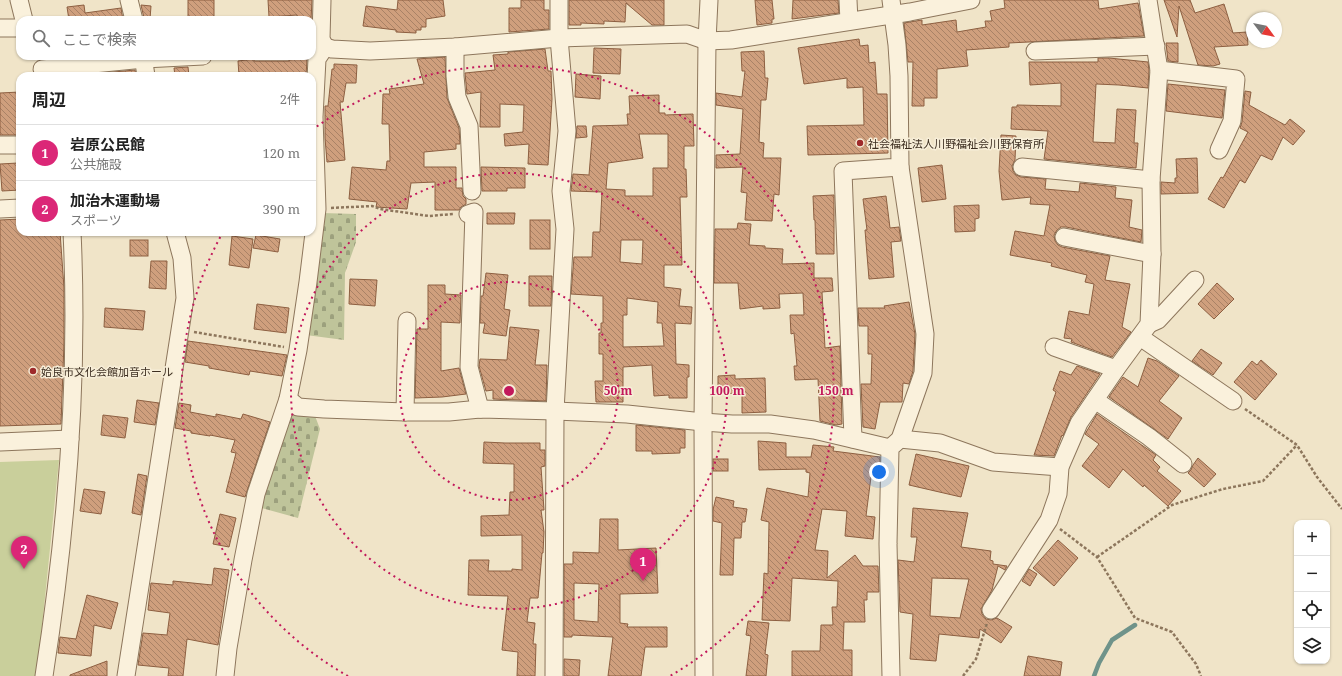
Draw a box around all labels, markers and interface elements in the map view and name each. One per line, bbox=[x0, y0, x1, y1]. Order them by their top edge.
north arrow bbox=[1246, 12, 1282, 48]
search box bbox=[16, 16, 316, 60]
icon: search bbox=[30, 27, 52, 49]
text: ここで検索 bbox=[62, 29, 137, 49]
text: 周辺 bbox=[32, 88, 66, 111]
text: 2件 bbox=[280, 90, 300, 108]
text: 岩原公民館 bbox=[70, 134, 145, 154]
place label: 社会福祉法人川野福祉会川野保育所 bbox=[868, 136, 1045, 151]
marker: 社会福祉法人川野福祉会川野保育所 bbox=[855, 138, 865, 148]
text: 1 bbox=[41, 144, 49, 162]
text: 120 m bbox=[263, 144, 300, 162]
text: 公共施設 bbox=[70, 155, 122, 173]
text: 加治木運動場 bbox=[70, 190, 160, 210]
text: 2 bbox=[41, 200, 49, 218]
text: 390 m bbox=[263, 200, 300, 218]
text: スポーツ bbox=[70, 211, 122, 229]
place label: 姶良市文化会館加音ホール bbox=[41, 364, 173, 379]
marker: 姶良市文化会館加音ホール bbox=[28, 366, 38, 376]
text: 50 m bbox=[604, 382, 632, 399]
text: 100 m bbox=[709, 382, 745, 399]
text: 150 m bbox=[818, 382, 854, 399]
centre of rings bbox=[502, 384, 516, 398]
your location bbox=[869, 462, 889, 482]
map controls bbox=[1294, 520, 1330, 664]
button: + bbox=[1294, 520, 1330, 556]
pin: 2 bbox=[11, 536, 37, 569]
pin: 1 bbox=[630, 548, 656, 581]
button: − bbox=[1294, 556, 1330, 592]
button: locate bbox=[1294, 592, 1330, 628]
button: layers bbox=[1294, 628, 1330, 664]

